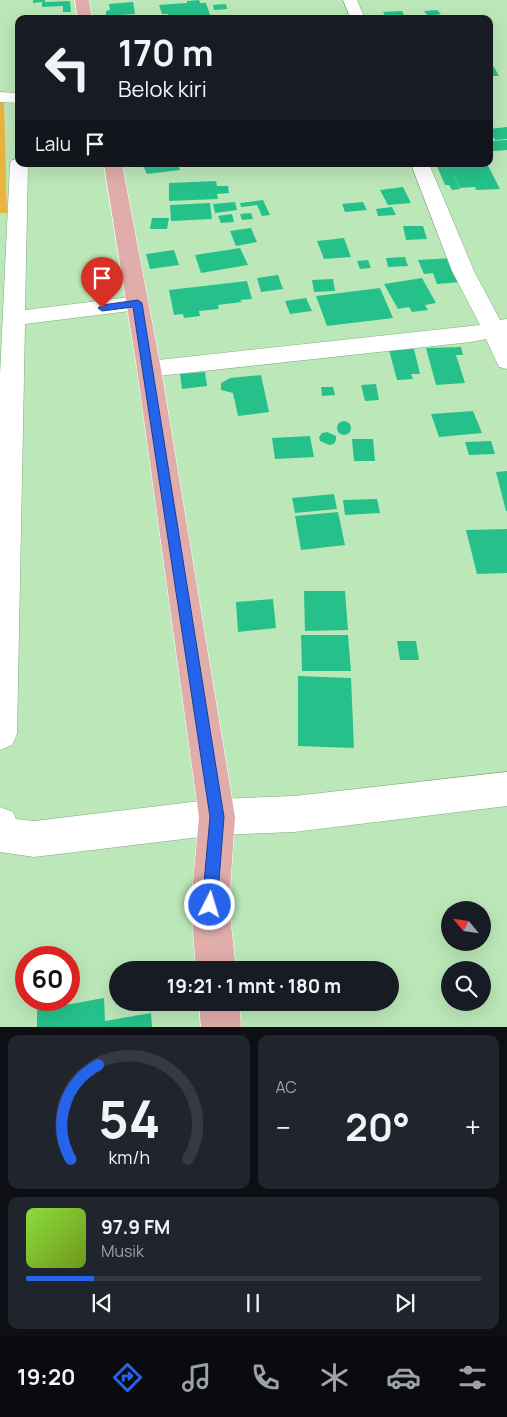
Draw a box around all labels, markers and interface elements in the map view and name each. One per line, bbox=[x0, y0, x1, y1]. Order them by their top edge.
text: 170 m bbox=[118, 29, 214, 77]
icon: left bbox=[35, 35, 100, 100]
text: Belok kiri bbox=[118, 74, 207, 104]
icon: arrive bbox=[81, 130, 109, 158]
text: Lalu bbox=[35, 131, 71, 157]
pin bbox=[81, 257, 123, 308]
icon: arrive bbox=[88, 264, 116, 292]
position arrow bbox=[183, 878, 235, 930]
north arrow bbox=[441, 901, 491, 951]
map controls bbox=[441, 901, 491, 1011]
speed limit sign: 60 bbox=[15, 946, 80, 1011]
button: search bbox=[441, 961, 491, 1011]
text: 19:21 · 1 mnt · 180 m bbox=[167, 973, 341, 999]
text: AC bbox=[276, 1076, 297, 1098]
text: 54 bbox=[98, 1083, 160, 1154]
text: 20° bbox=[345, 1100, 410, 1152]
text: − bbox=[276, 1108, 291, 1146]
text: + bbox=[465, 1108, 481, 1146]
text: km/h bbox=[108, 1145, 150, 1169]
text: 97.9 FM bbox=[101, 1214, 170, 1240]
text: Musik bbox=[101, 1240, 144, 1262]
icon: previous bbox=[88, 1289, 116, 1317]
icon: pause bbox=[239, 1289, 267, 1317]
icon: next bbox=[391, 1289, 419, 1317]
icon: directions bbox=[110, 1360, 145, 1395]
icon: music bbox=[179, 1360, 214, 1395]
icon: phone bbox=[248, 1360, 283, 1395]
icon: climate bbox=[317, 1360, 352, 1395]
icon: car bbox=[386, 1360, 421, 1395]
icon: filters bbox=[455, 1360, 490, 1395]
text: 19:20 bbox=[17, 1362, 75, 1392]

